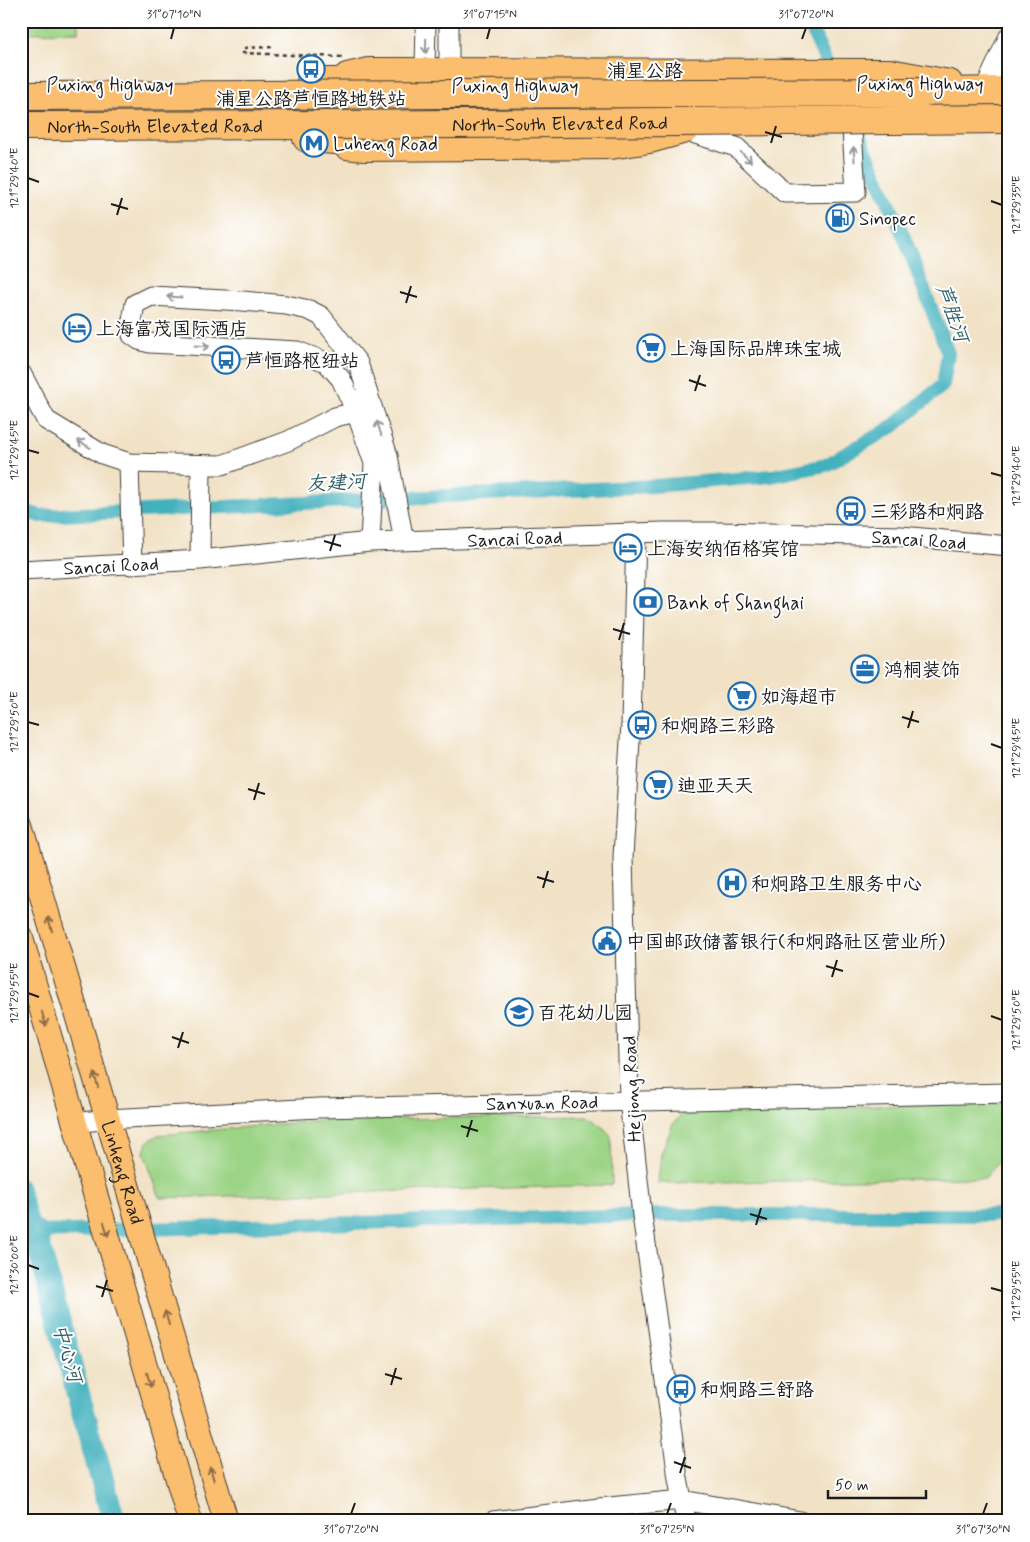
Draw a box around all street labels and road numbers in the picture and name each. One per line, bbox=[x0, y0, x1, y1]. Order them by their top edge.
street label: 浦星公路 bbox=[607, 59, 683, 84]
street label: Puxing Highway bbox=[857, 72, 983, 99]
street label: Puxing Highway bbox=[47, 73, 173, 100]
street label: Puxing Highway bbox=[452, 74, 578, 101]
street label: North-South Elevated Road bbox=[452, 111, 668, 138]
street label: North-South Elevated Road bbox=[47, 114, 263, 140]
street label: Sancai Road bbox=[467, 525, 563, 554]
street label: Sancai Road bbox=[870, 525, 967, 556]
street label: Sancai Road bbox=[63, 552, 159, 581]
street label: Hejiong Road bbox=[617, 1035, 649, 1143]
street label: Sanxuan Road bbox=[486, 1090, 598, 1117]
street label: Linheng Road bbox=[95, 1118, 149, 1227]

